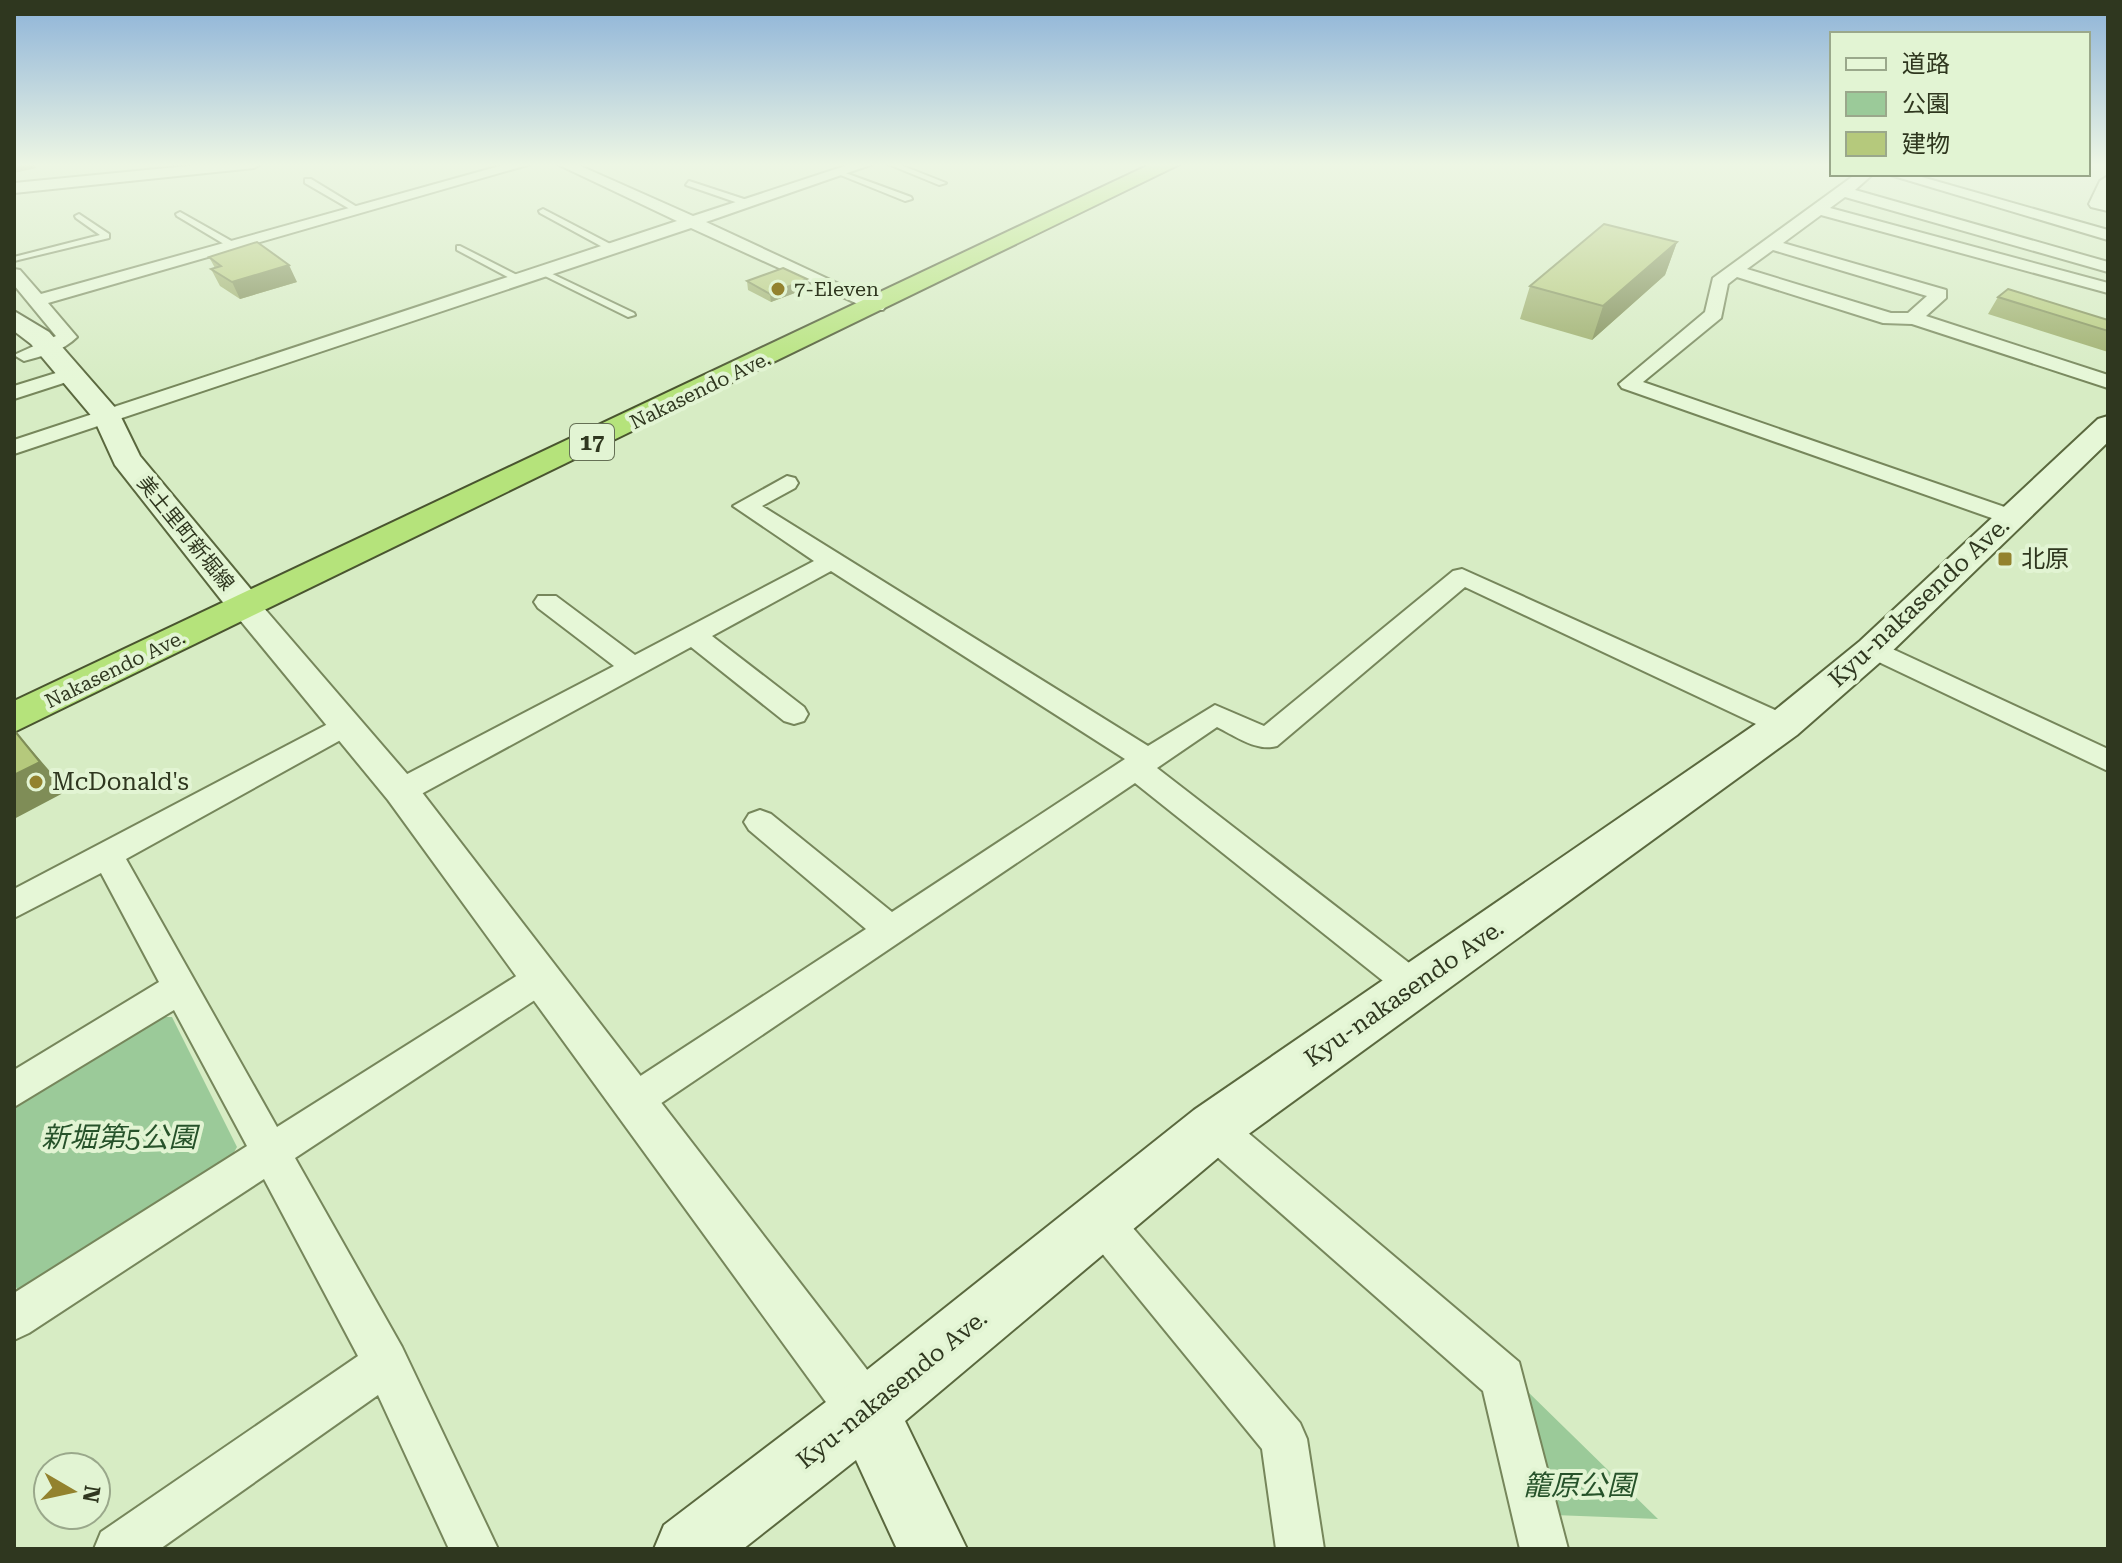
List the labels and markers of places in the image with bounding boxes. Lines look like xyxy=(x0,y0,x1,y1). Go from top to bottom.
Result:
place label: 7-Eleven xyxy=(794,277,879,301)
marker: 7-Eleven xyxy=(769,280,787,298)
place label: 北原 xyxy=(2021,545,2069,573)
marker: 北原 xyxy=(1996,550,2014,568)
place label: McDonald's xyxy=(52,768,189,796)
marker: McDonald's xyxy=(27,773,45,791)

